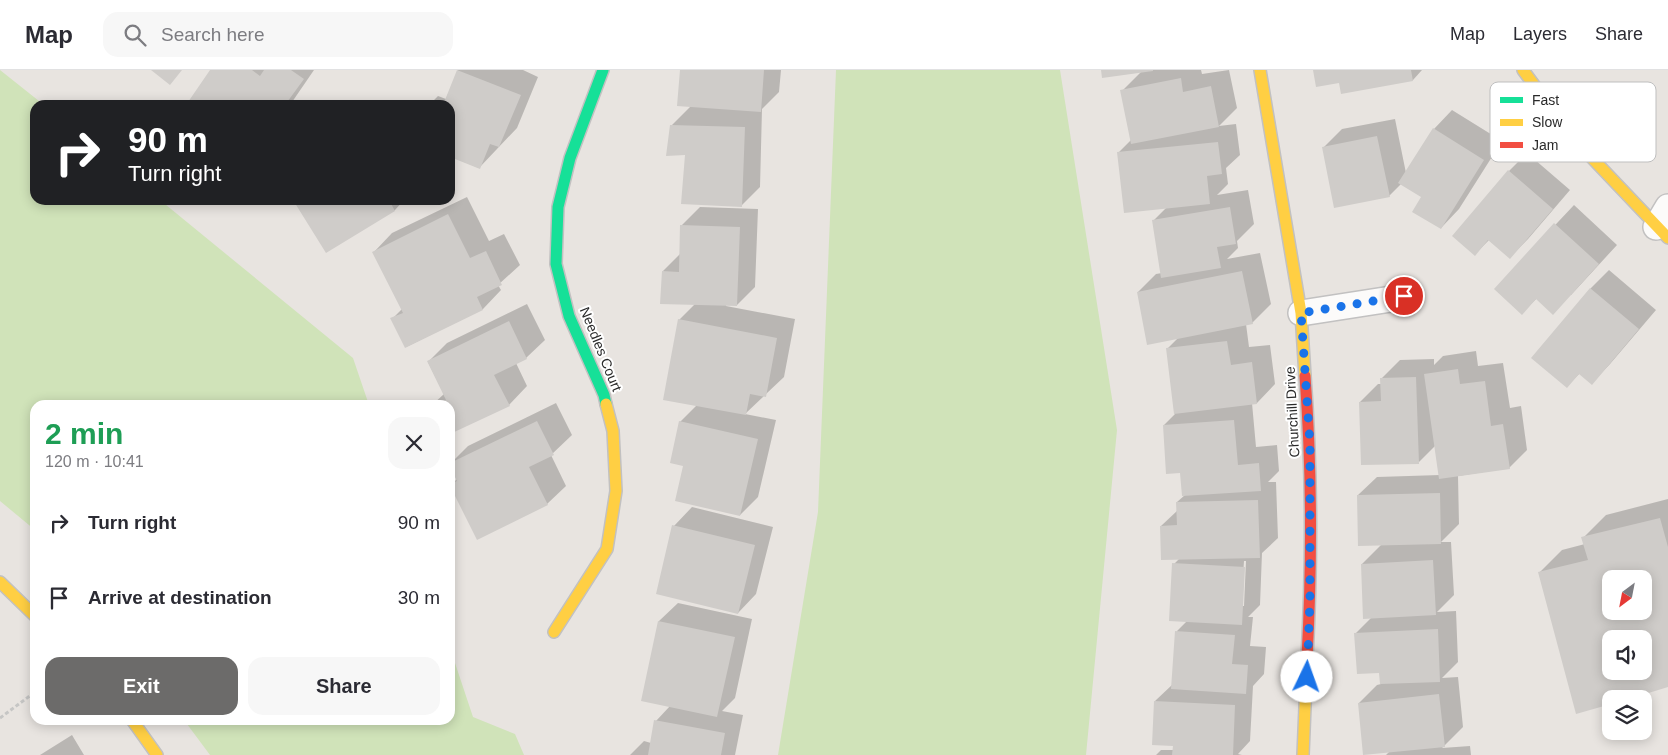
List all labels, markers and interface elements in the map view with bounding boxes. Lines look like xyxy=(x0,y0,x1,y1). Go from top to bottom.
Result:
search box xyxy=(103,12,453,57)
text: Map xyxy=(25,21,73,48)
icon: search xyxy=(121,21,149,49)
text: Search here xyxy=(161,24,265,45)
text: Map xyxy=(1450,24,1485,44)
text: Layers xyxy=(1513,24,1567,44)
text: Share xyxy=(1595,24,1643,44)
legend xyxy=(1490,82,1656,162)
text: Fast xyxy=(1532,92,1559,108)
text: Slow xyxy=(1532,114,1563,130)
icon: right xyxy=(45,120,110,185)
text: 90 m xyxy=(128,120,208,159)
text: Jam xyxy=(1532,137,1558,153)
text: Turn right xyxy=(128,161,221,186)
pin xyxy=(1383,275,1425,317)
icon: arrive xyxy=(1390,282,1418,310)
street label: Needles Court xyxy=(577,305,625,394)
street label: Churchill Drive xyxy=(1282,366,1302,458)
text: 2 min xyxy=(45,417,123,450)
button: close xyxy=(388,417,440,469)
text: 120 m · 10:41 xyxy=(45,453,144,470)
icon: right xyxy=(45,509,73,537)
text: Turn right xyxy=(88,512,176,533)
text: 90 m xyxy=(398,512,440,533)
north arrow xyxy=(1602,570,1652,620)
map controls xyxy=(1602,570,1652,740)
icon: arrive xyxy=(45,584,73,612)
text: Arrive at destination xyxy=(88,587,272,608)
text: 30 m xyxy=(398,587,440,608)
button: sound xyxy=(1602,630,1652,680)
position arrow xyxy=(1280,650,1332,702)
button: Exit xyxy=(45,657,238,715)
button: Share xyxy=(248,657,440,715)
button: layers xyxy=(1602,690,1652,740)

